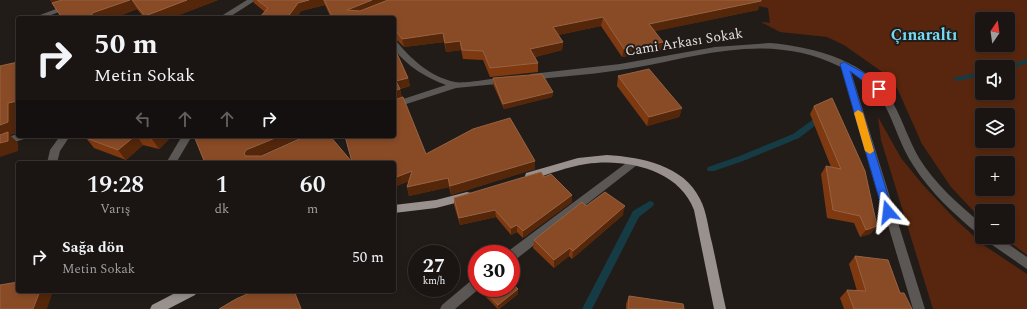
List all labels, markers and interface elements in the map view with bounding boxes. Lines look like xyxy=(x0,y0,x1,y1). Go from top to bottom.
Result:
north arrow xyxy=(975,12,1015,52)
map controls xyxy=(975,12,1015,244)
street label: Cami Arkası Sokak xyxy=(624,22,744,62)
text: 50 m xyxy=(94,23,158,66)
district label: Çınaraltı xyxy=(891,23,957,47)
icon: right xyxy=(28,32,80,84)
button: sound xyxy=(975,60,1015,100)
text: Metin Sokak xyxy=(94,62,195,89)
pin xyxy=(862,72,896,106)
icon: arrive xyxy=(868,78,890,100)
icon: left xyxy=(132,108,154,130)
icon: ahead xyxy=(174,108,196,130)
icon: ahead xyxy=(216,108,238,130)
icon: right xyxy=(258,108,280,130)
button: layers xyxy=(975,108,1015,148)
button: + xyxy=(975,156,1015,196)
text: 19:28 xyxy=(87,167,144,203)
text: 1 xyxy=(216,167,228,203)
text: 60 xyxy=(300,167,326,203)
position arrow xyxy=(867,191,909,233)
text: Varış xyxy=(100,199,130,219)
text: dk xyxy=(215,199,229,219)
text: m xyxy=(307,199,318,219)
button: − xyxy=(975,204,1015,244)
text: Sağa dön xyxy=(62,236,124,259)
speed limit sign: 30 xyxy=(468,245,520,297)
icon: right xyxy=(28,246,50,268)
text: 50 m xyxy=(352,246,384,269)
text: 27 xyxy=(423,251,445,281)
text: Metin Sokak xyxy=(62,259,135,279)
text: km/h xyxy=(423,273,445,289)

